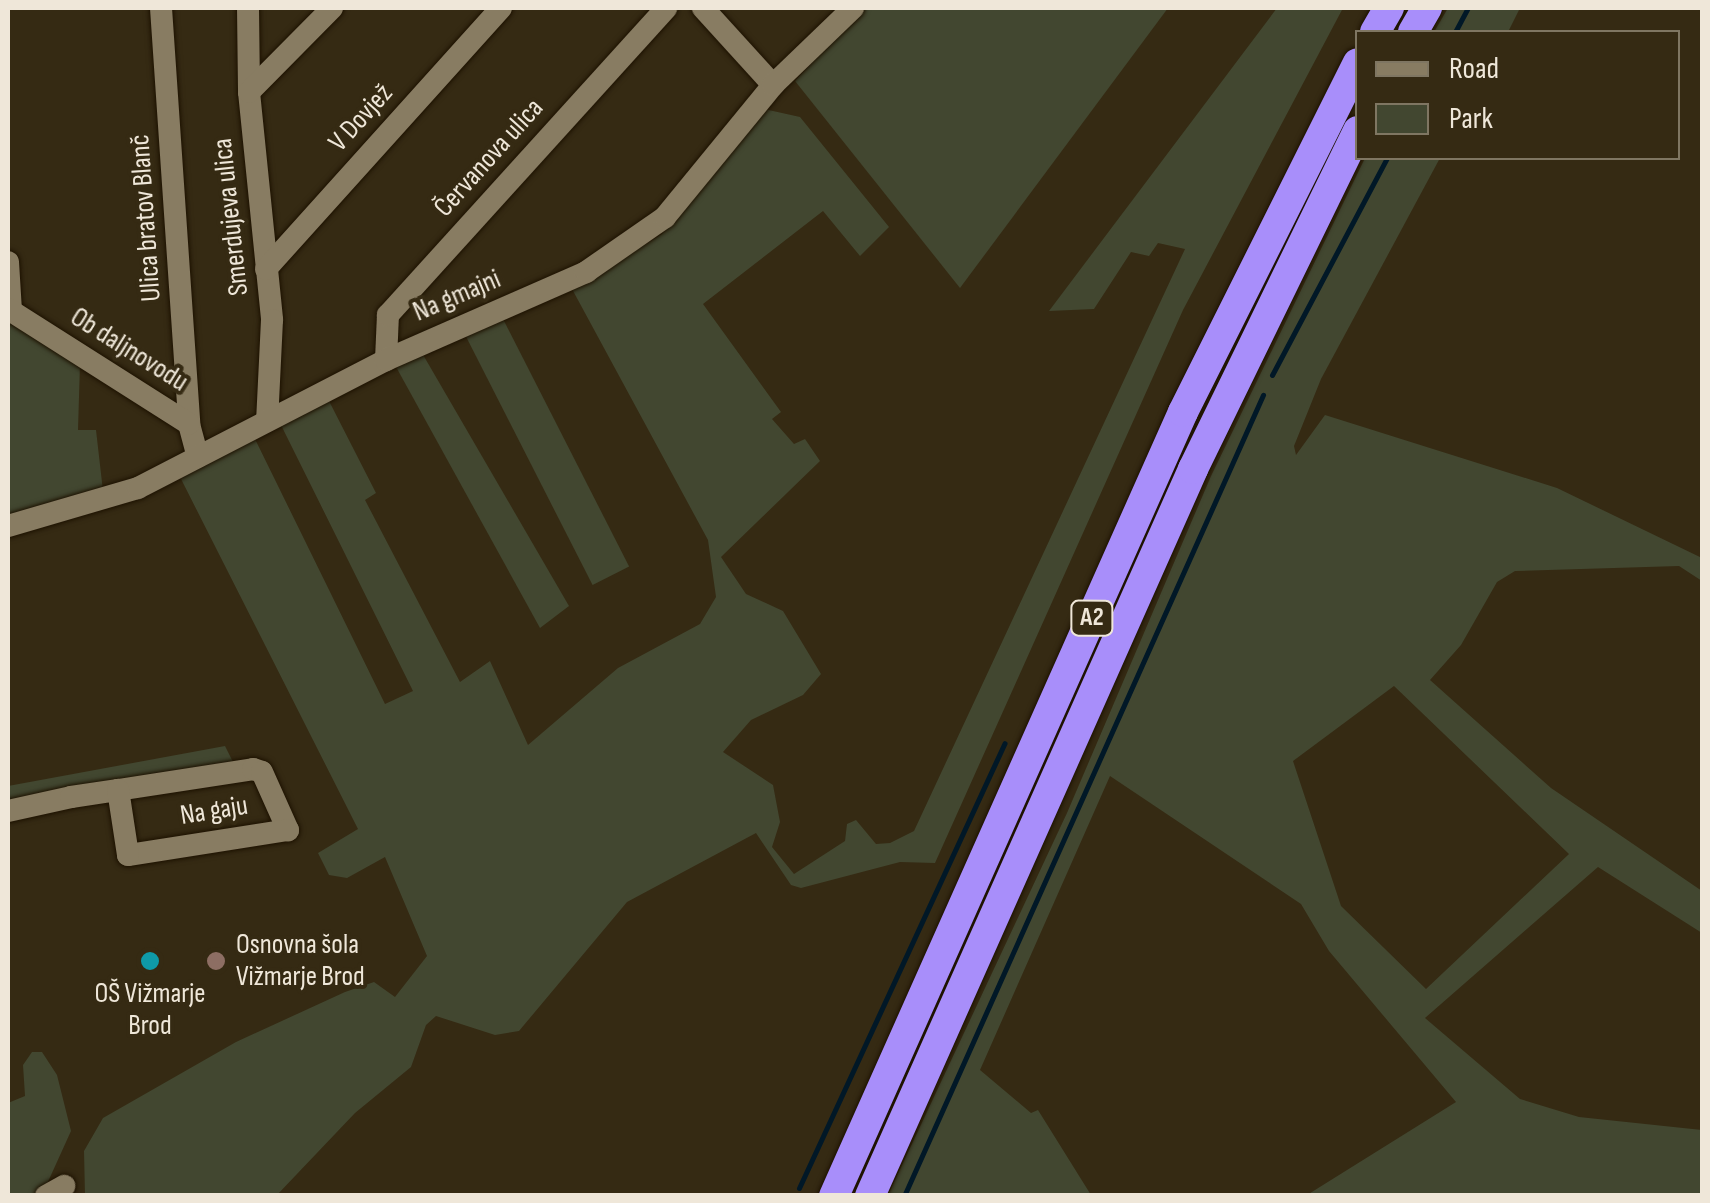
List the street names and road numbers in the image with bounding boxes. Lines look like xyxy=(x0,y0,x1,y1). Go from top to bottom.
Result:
street label: V Dovjež xyxy=(322,77,400,159)
street label: Červanova ulica xyxy=(427,92,551,224)
street label: Ulica bratov Blanč xyxy=(123,133,169,303)
street label: Smerdujeva ulica xyxy=(206,137,256,297)
street label: Na gmajni xyxy=(408,263,506,329)
street label: Ob daljnovodu xyxy=(64,301,194,399)
road number: A2 xyxy=(1070,598,1114,638)
street label: Na gaju xyxy=(178,789,250,833)

